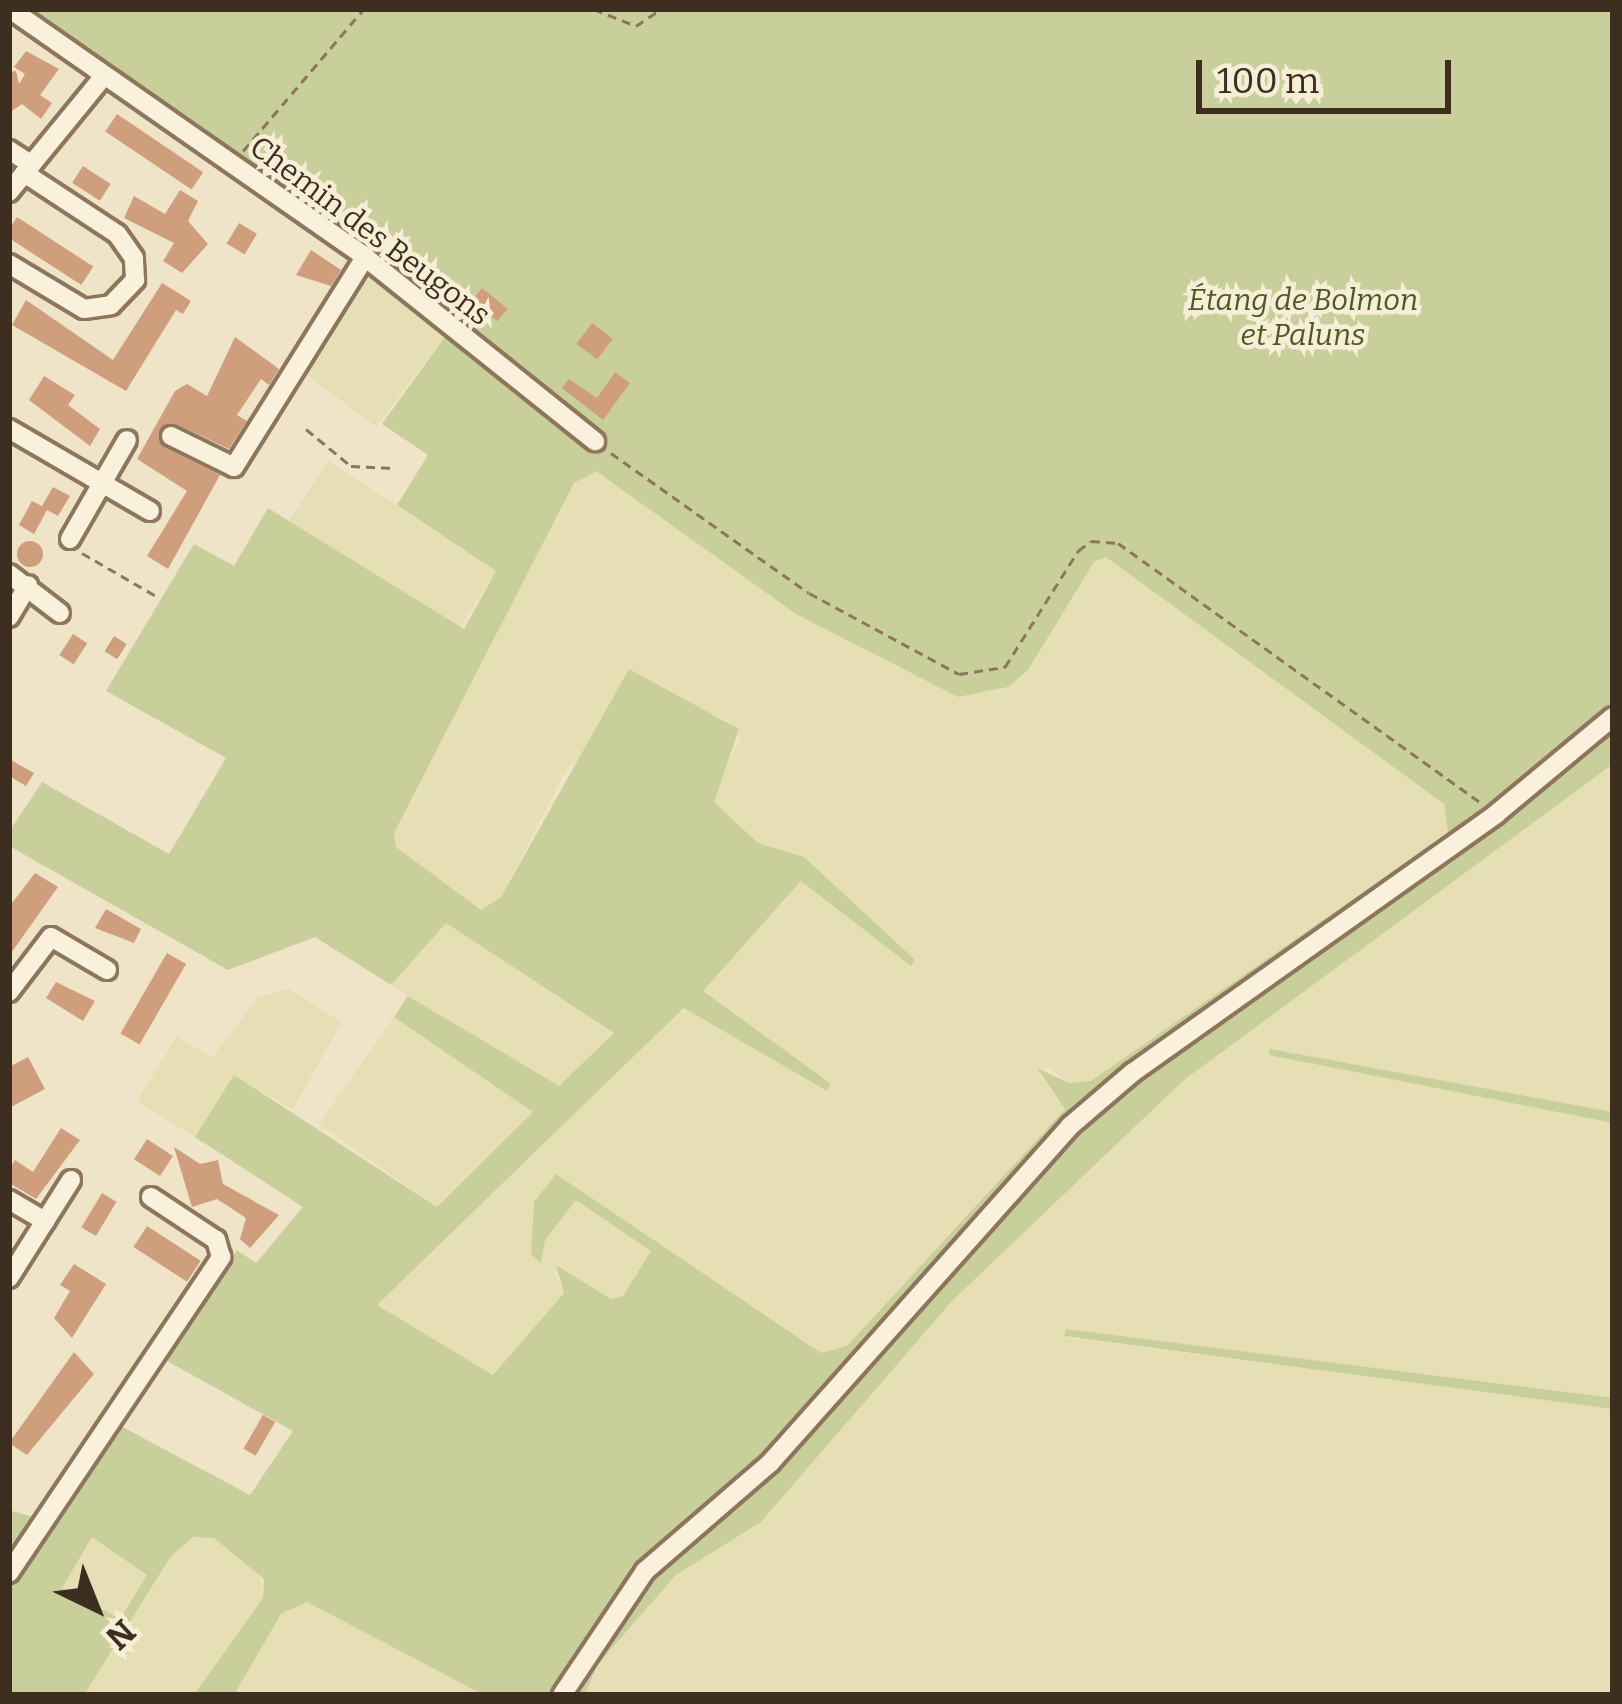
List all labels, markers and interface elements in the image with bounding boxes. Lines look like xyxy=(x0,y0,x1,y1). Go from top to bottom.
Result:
scale bar xyxy=(1202,36,1457,110)
text: 100 m xyxy=(1217,59,1319,103)
street label: Chemin des Beugons xyxy=(243,129,497,333)
park label: Étang de Bolmon et Paluns xyxy=(1188,282,1418,352)
north arrow xyxy=(36,1548,156,1668)
text: N xyxy=(98,1611,144,1658)

